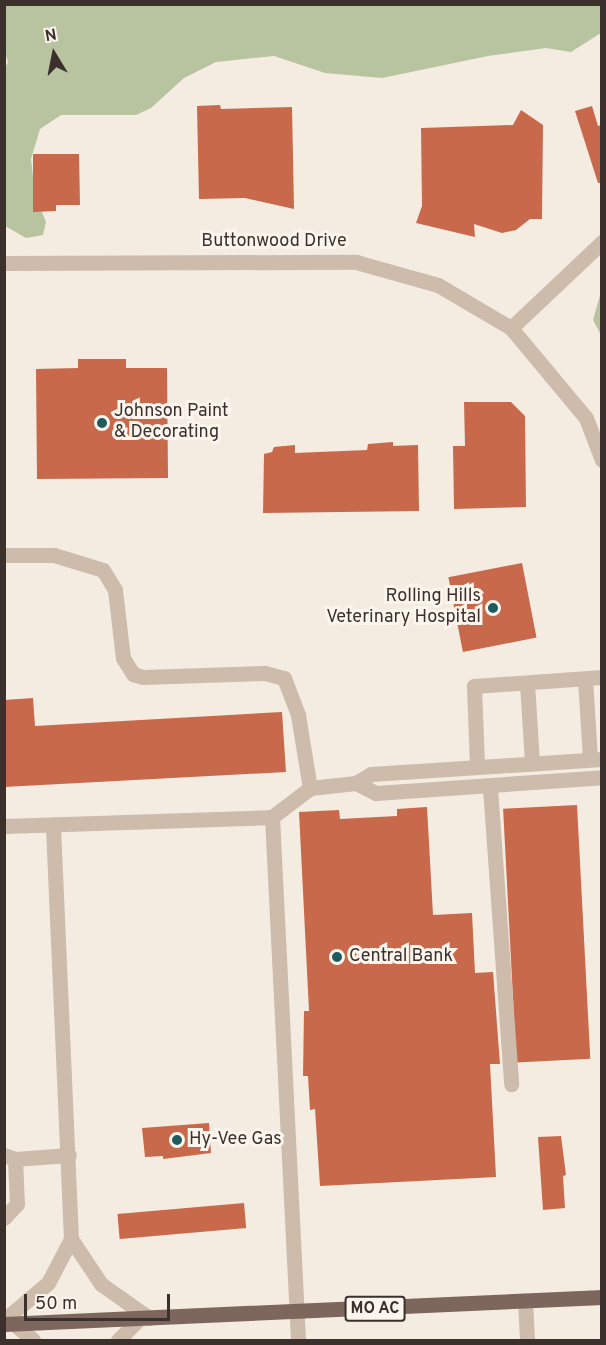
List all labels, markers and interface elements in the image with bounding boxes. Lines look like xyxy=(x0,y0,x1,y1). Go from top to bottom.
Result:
north arrow xyxy=(24,24,84,84)
text: N xyxy=(43,25,58,47)
street label: Buttonwood Drive xyxy=(201,231,347,253)
place label: Johnson Paint & Decorating xyxy=(114,402,229,444)
marker: Johnson Paint & Decorating xyxy=(95,416,109,430)
place label: Rolling Hills Veterinary Hospital xyxy=(326,587,481,630)
marker: Rolling Hills Veterinary Hospital xyxy=(486,601,500,615)
place label: Central Bank xyxy=(349,946,453,968)
marker: Central Bank xyxy=(330,950,344,964)
place label: Hy-Vee Gas xyxy=(189,1129,282,1151)
marker: Hy-Vee Gas xyxy=(170,1133,184,1147)
scale bar xyxy=(27,1282,172,1320)
text: 50 m xyxy=(35,1293,77,1316)
road number: MO AC xyxy=(344,1296,406,1322)

